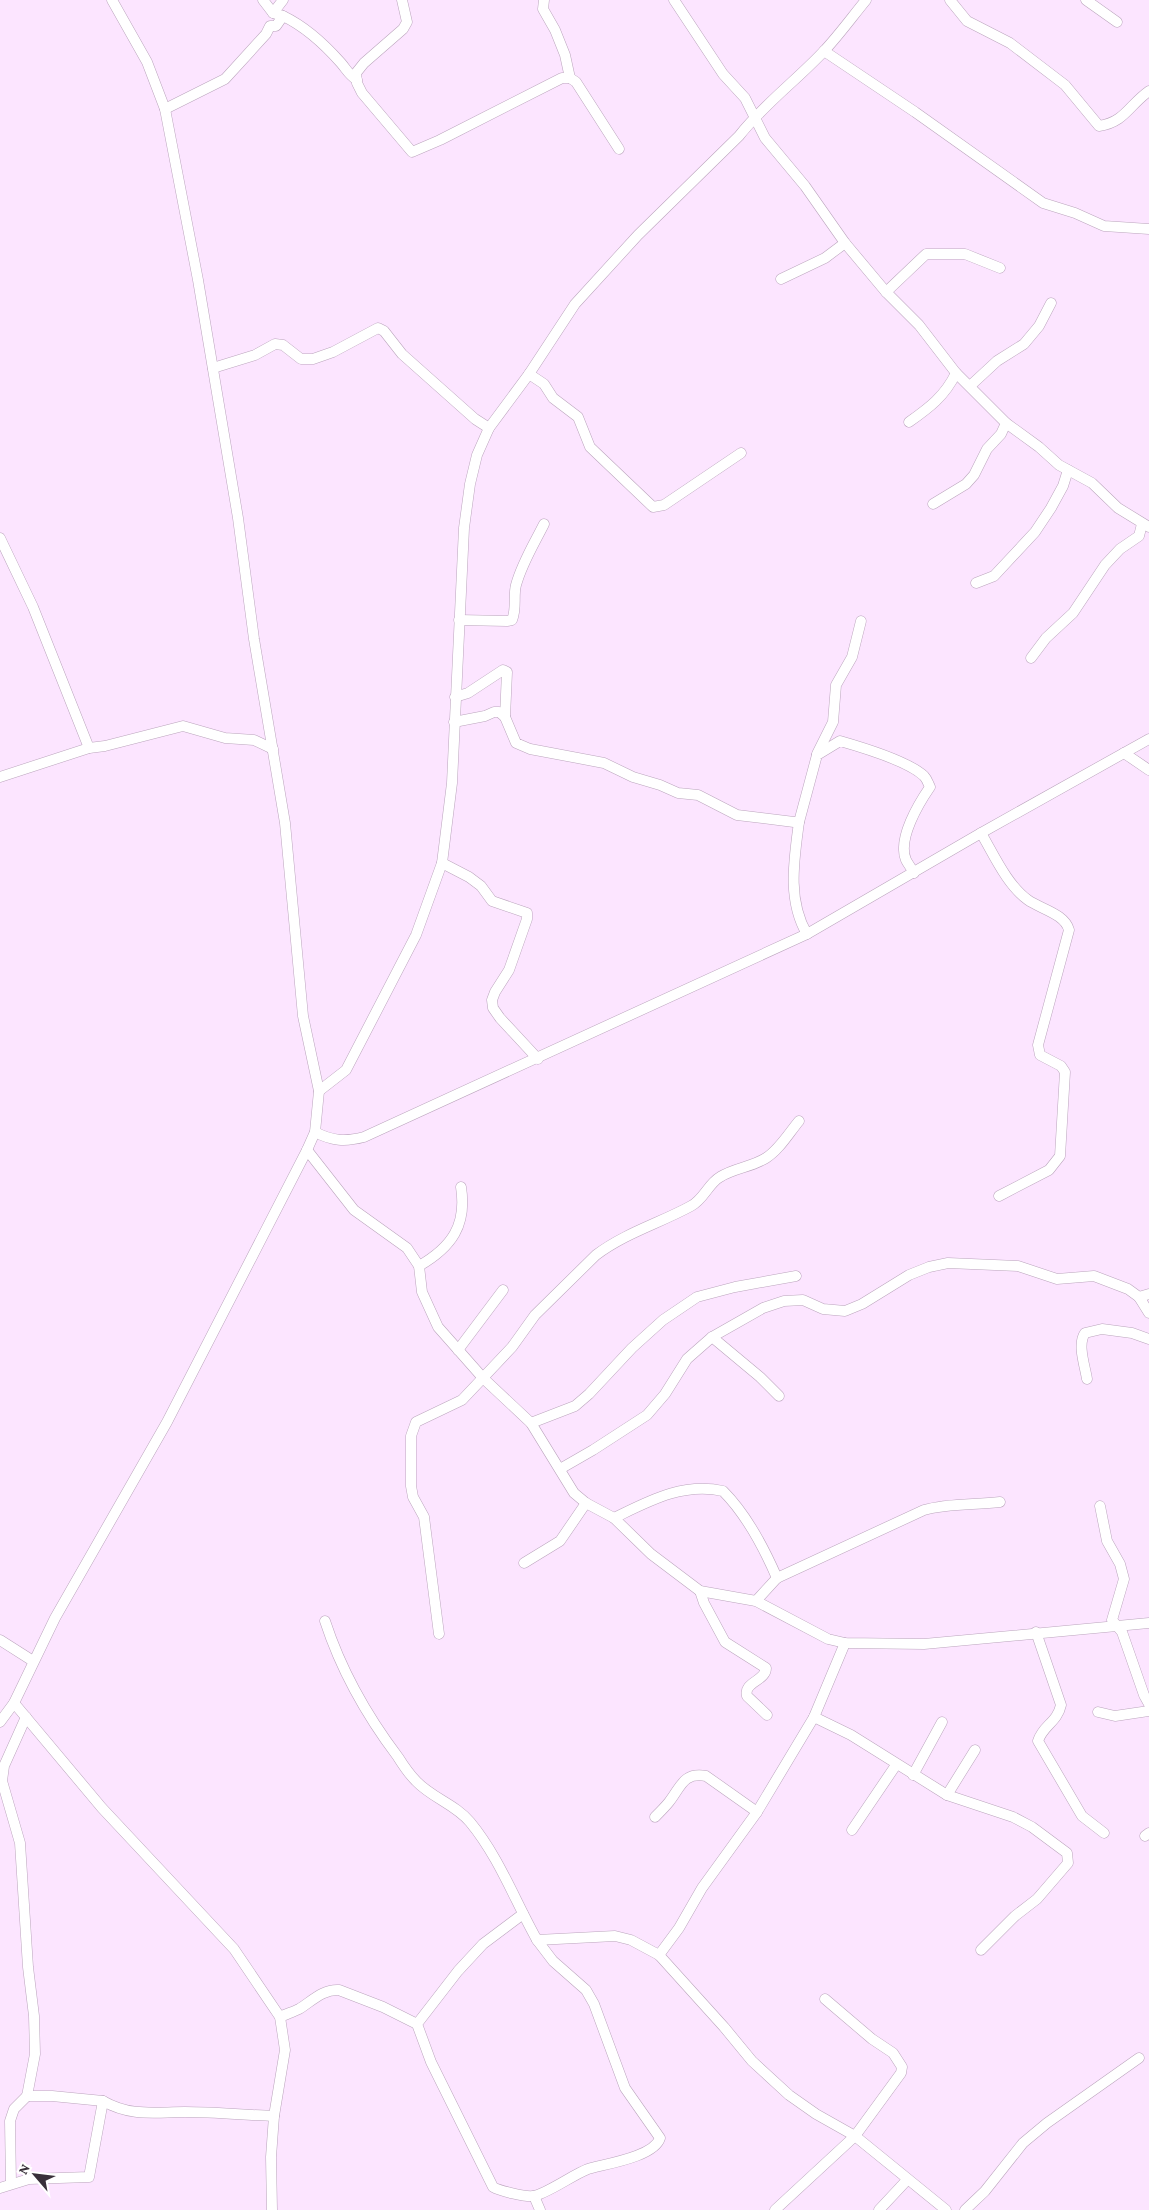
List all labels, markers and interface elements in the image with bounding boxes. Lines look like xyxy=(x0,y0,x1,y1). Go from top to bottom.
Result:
north arrow xyxy=(10,2150,60,2200)
text: N xyxy=(14,2161,33,2177)

